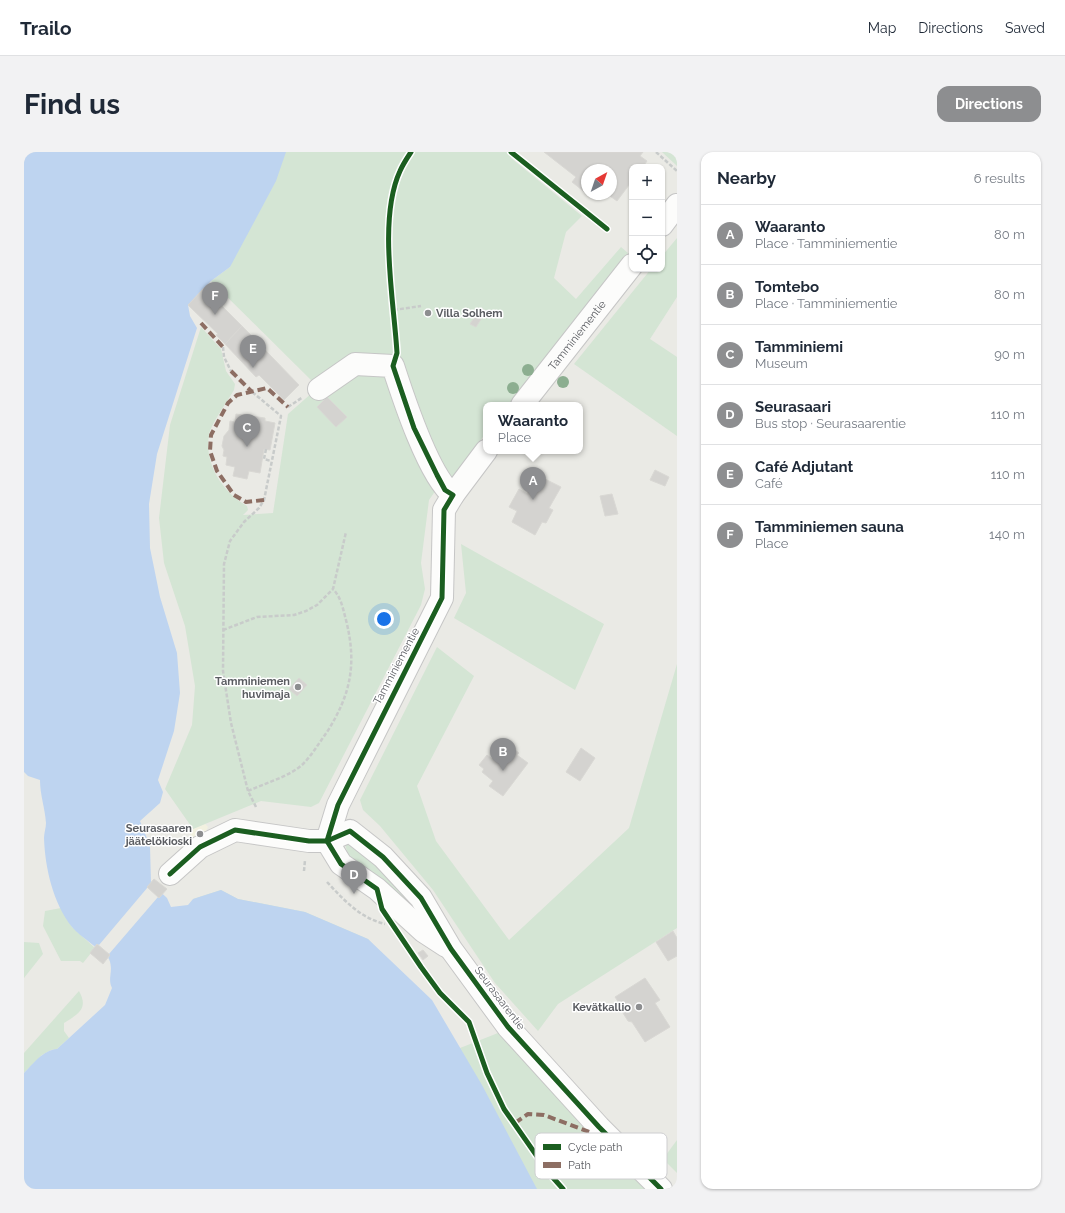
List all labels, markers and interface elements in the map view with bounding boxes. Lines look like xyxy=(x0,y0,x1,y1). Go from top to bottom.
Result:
text: Trailo xyxy=(20,17,71,39)
text: Map xyxy=(868,20,896,36)
text: Directions xyxy=(918,20,983,36)
text: Saved xyxy=(1005,20,1045,36)
button: Directions xyxy=(937,86,1041,122)
text: Find us xyxy=(24,88,120,121)
north arrow xyxy=(581,164,617,200)
map controls xyxy=(629,164,665,272)
button: + xyxy=(629,164,665,200)
text: Nearby xyxy=(717,168,776,188)
text: 6 results xyxy=(974,171,1025,186)
button: − xyxy=(629,200,665,236)
text: Waaranto xyxy=(755,218,825,236)
text: A xyxy=(726,227,734,242)
text: 80 m xyxy=(994,227,1025,242)
button: locate xyxy=(629,236,665,272)
text: Place · Tamminiementie xyxy=(755,236,897,251)
text: Tomtebo xyxy=(755,278,819,296)
pin: F xyxy=(202,282,228,315)
text: B xyxy=(726,287,734,302)
text: 80 m xyxy=(994,287,1025,302)
text: Place · Tamminiementie xyxy=(755,296,897,311)
street label: Tamminiementie xyxy=(546,297,609,373)
place label: Villa Solhem xyxy=(436,307,503,320)
marker: Villa Solhem xyxy=(423,308,433,318)
pin: E xyxy=(240,335,266,368)
text: Tamminiemi xyxy=(755,338,843,356)
text: C xyxy=(726,347,734,362)
text: 90 m xyxy=(994,347,1025,362)
text: Museum xyxy=(755,356,808,371)
text: Seurasaari xyxy=(755,398,831,416)
popup xyxy=(483,402,583,454)
text: D xyxy=(725,407,735,422)
text: 110 m xyxy=(991,407,1025,422)
text: Waaranto xyxy=(498,412,568,430)
pin: C xyxy=(234,414,260,447)
text: Bus stop · Seurasaarentie xyxy=(755,416,906,431)
text: Place xyxy=(498,430,531,445)
text: Café Adjutant xyxy=(755,458,853,476)
pin: A xyxy=(520,467,546,500)
text: E xyxy=(726,467,734,482)
text: 110 m xyxy=(991,467,1025,482)
text: Café xyxy=(755,476,783,491)
text: Tamminiemen sauna xyxy=(755,518,904,536)
text: F xyxy=(726,527,734,542)
text: 140 m xyxy=(989,527,1025,542)
text: Place xyxy=(755,536,788,551)
your location xyxy=(374,609,394,629)
street label: Tamminiementie xyxy=(371,625,422,707)
place label: Tamminiemen huvimaja xyxy=(215,675,290,701)
marker: Tamminiemen huvimaja xyxy=(293,682,303,692)
pin: B xyxy=(490,738,516,771)
place label: Seurasaaren jäätelökioski xyxy=(124,822,192,848)
marker: Seurasaaren jäätelökioski xyxy=(195,829,205,839)
pin: D xyxy=(341,861,367,894)
street label: Seurasaarentie xyxy=(472,964,528,1033)
place label: Kevätkallio xyxy=(572,1001,631,1014)
marker: Kevätkallio xyxy=(634,1002,644,1012)
legend xyxy=(535,1133,667,1179)
text: Cycle path xyxy=(568,1141,622,1154)
text: Path xyxy=(568,1159,591,1172)

